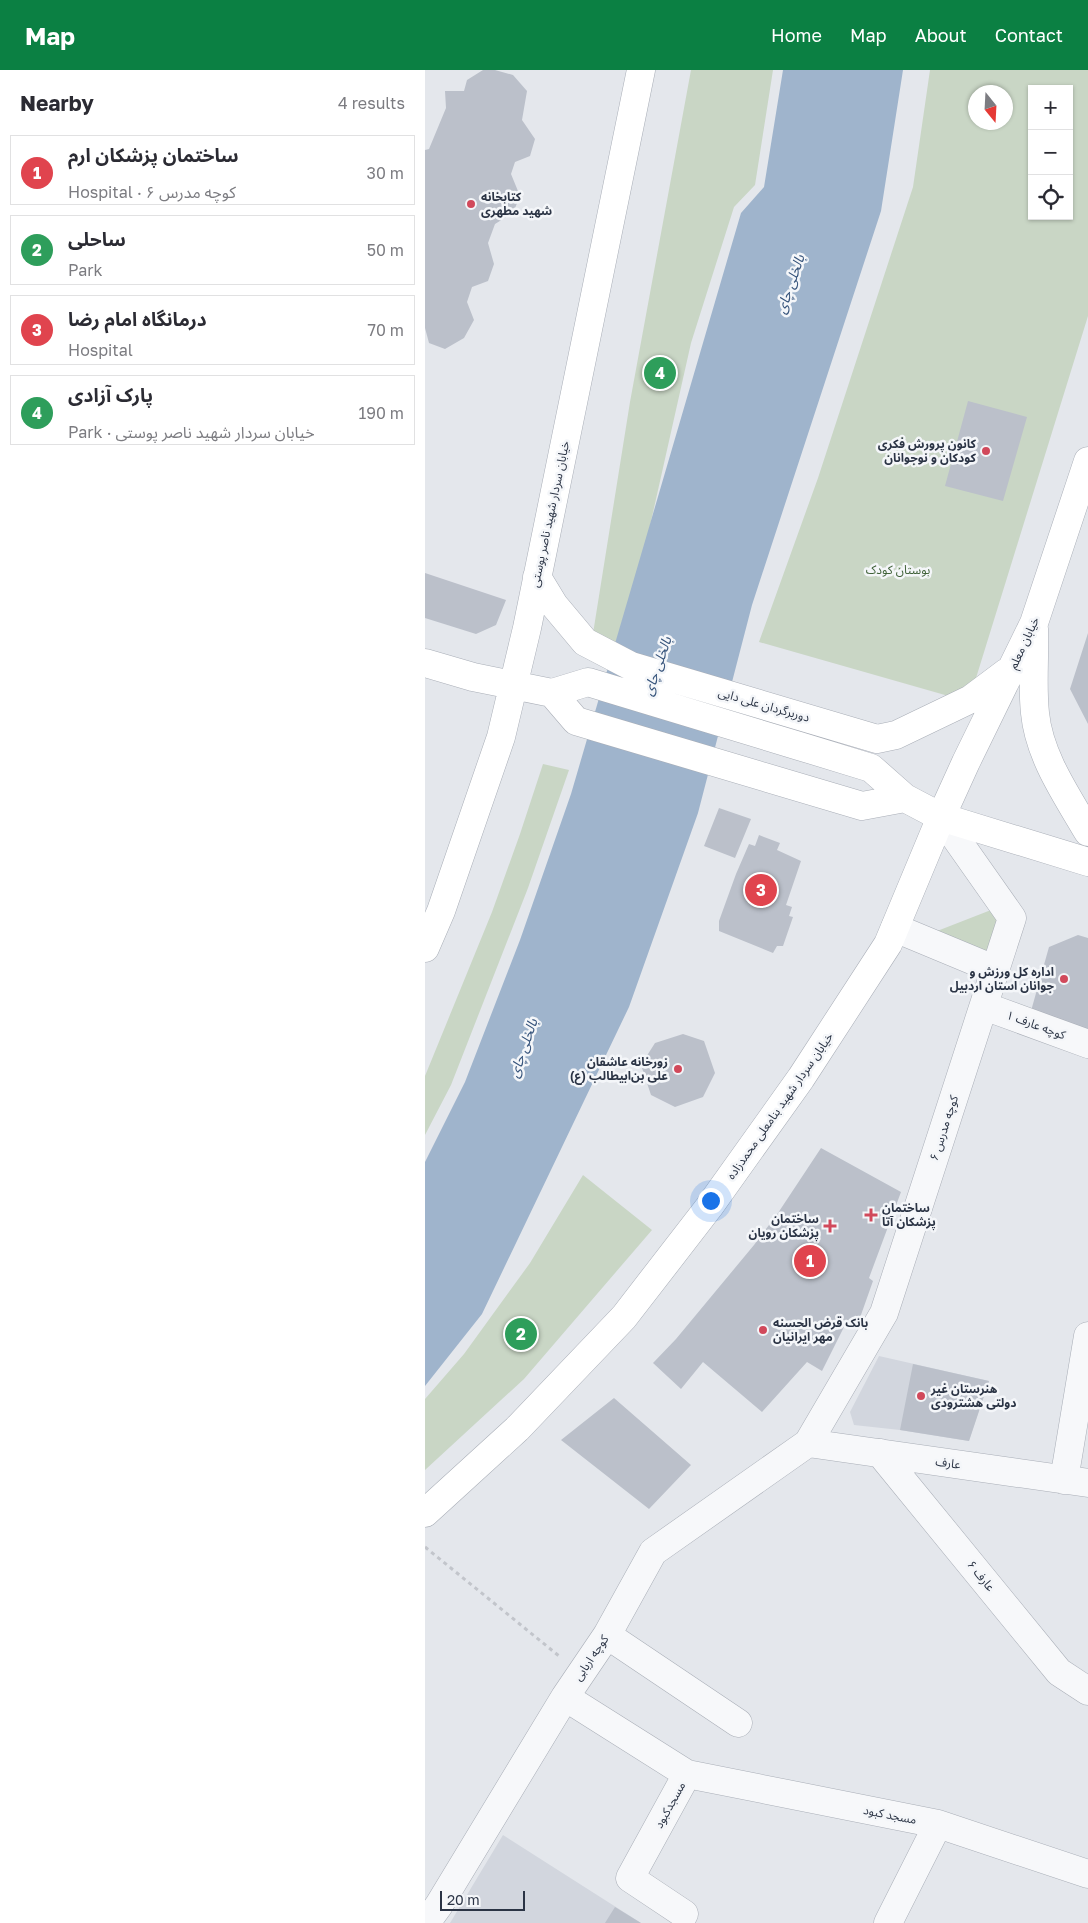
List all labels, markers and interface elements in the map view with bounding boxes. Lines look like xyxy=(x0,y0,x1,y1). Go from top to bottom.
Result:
text: Map xyxy=(25,21,75,50)
text: Home xyxy=(771,24,822,46)
text: Map xyxy=(850,24,887,46)
text: About xyxy=(915,24,967,46)
text: Contact xyxy=(995,24,1063,46)
north arrow xyxy=(968,85,1013,130)
map controls xyxy=(1028,85,1073,220)
button: + xyxy=(1028,85,1073,130)
text: Nearby xyxy=(20,90,94,116)
text: 4 results xyxy=(338,93,405,113)
button: − xyxy=(1028,130,1073,175)
text: ساختمان پزشکان ارم xyxy=(68,143,239,166)
text: 1 xyxy=(33,163,41,183)
text: 30 m xyxy=(367,163,404,183)
button: locate xyxy=(1028,175,1073,220)
text: Hospital · کوچه مدرس ۶ xyxy=(68,182,236,202)
place label: کتابخانه شهید مطهری xyxy=(481,189,552,218)
marker: کتابخانه شهید مطهری xyxy=(465,198,477,210)
text: ساحلی xyxy=(68,227,126,250)
text: 2 xyxy=(32,240,42,260)
text: 50 m xyxy=(367,240,404,260)
water label: بالخلی چای xyxy=(771,252,810,316)
text: Park xyxy=(68,260,103,280)
text: درمانگاه امام رضا xyxy=(68,307,207,330)
text: 3 xyxy=(32,320,42,340)
text: 70 m xyxy=(367,320,404,340)
text: Hospital xyxy=(68,340,133,360)
pin: 4 xyxy=(644,354,676,392)
text: پارک آزادی xyxy=(68,383,153,406)
text: 4 xyxy=(32,403,42,423)
text: 190 m xyxy=(358,403,404,423)
text: Park · خیابان سردار شهید ناصر پوستی xyxy=(68,422,315,442)
place label: کانون پرورش فکری کودکان و نوجوانان xyxy=(878,436,977,465)
street label: خیابان سردار شهید ناصر پوستی xyxy=(527,439,573,589)
marker: کانون پرورش فکری کودکان و نوجوانان xyxy=(980,445,992,457)
park label: بوستان کودک xyxy=(866,562,930,577)
street label: خیابان معلم xyxy=(1005,614,1044,672)
water label: بالخلی چای xyxy=(638,634,677,698)
street label: دوربرگردان علی دایی xyxy=(717,684,812,725)
pin: 3 xyxy=(745,871,777,909)
place label: اداره کل ورزش و جوانان استان اردبیل xyxy=(950,964,1054,993)
marker: اداره کل ورزش و جوانان استان اردبیل xyxy=(1058,973,1070,985)
street label: کوچه عارف ۱ xyxy=(1004,1007,1069,1043)
water label: بالخلی چای xyxy=(504,1016,543,1080)
street label: خیابان سردار شهید بنامعلی محمدزاده xyxy=(723,1029,836,1182)
place label: زورخانه عاشقان علی بن‌ابیطالب (ع) xyxy=(570,1054,668,1085)
marker: زورخانه عاشقان علی بن‌ابیطالب (ع) xyxy=(672,1063,684,1075)
street label: کوچه مدرس ۶ xyxy=(926,1092,962,1163)
your location xyxy=(698,1188,724,1214)
place label: ساختمان پزشکان آتا xyxy=(882,1200,936,1231)
marker: ساختمان پزشکان آتا xyxy=(864,1208,878,1222)
place label: ساختمان پزشکان رویان xyxy=(749,1211,819,1242)
marker: ساختمان پزشکان رویان xyxy=(823,1219,837,1233)
pin: 1 xyxy=(794,1242,826,1280)
pin: 2 xyxy=(505,1315,537,1353)
place label: بانک قرض الحسنه مهر ایرانیان xyxy=(773,1315,868,1344)
marker: بانک قرض الحسنه مهر ایرانیان xyxy=(757,1324,769,1336)
place label: هنرستان غیر دولتی هشترودی xyxy=(930,1381,1017,1410)
marker: هنرستان غیر دولتی هشترودی xyxy=(915,1390,927,1402)
street label: عارف xyxy=(934,1453,962,1472)
street label: عارف ۶ xyxy=(964,1557,998,1594)
street label: کوچه اربابی xyxy=(570,1631,613,1684)
street label: مسجدکبود xyxy=(651,1779,689,1831)
street label: مسجد کبود xyxy=(862,1802,918,1827)
scale bar xyxy=(440,1888,525,1911)
text: 20 m xyxy=(447,1891,480,1908)

